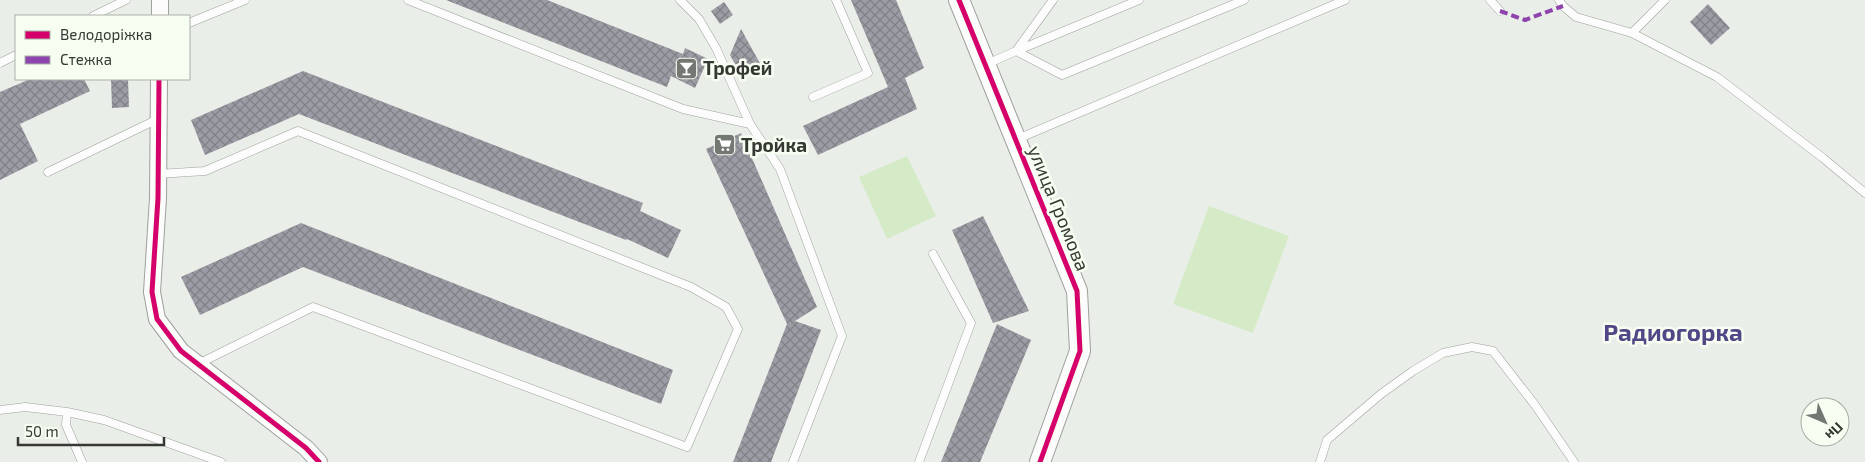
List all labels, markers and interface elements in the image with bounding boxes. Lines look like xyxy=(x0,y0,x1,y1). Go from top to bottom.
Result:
legend xyxy=(15,15,190,80)
text: Велодоріжка xyxy=(60,25,152,43)
text: Стежка xyxy=(60,50,112,68)
bar icon: Трофей xyxy=(675,56,699,80)
place label: Трофей xyxy=(703,56,772,79)
supermarket icon: Тройка xyxy=(713,133,737,157)
place label: Тройка xyxy=(741,133,807,156)
street label: улица Громова xyxy=(1023,142,1095,274)
district label: Радиогорка xyxy=(1603,317,1743,346)
north arrow xyxy=(1800,397,1850,447)
scale bar xyxy=(18,414,164,446)
text: Пн xyxy=(1822,419,1847,444)
text: 50 m xyxy=(25,422,59,440)

